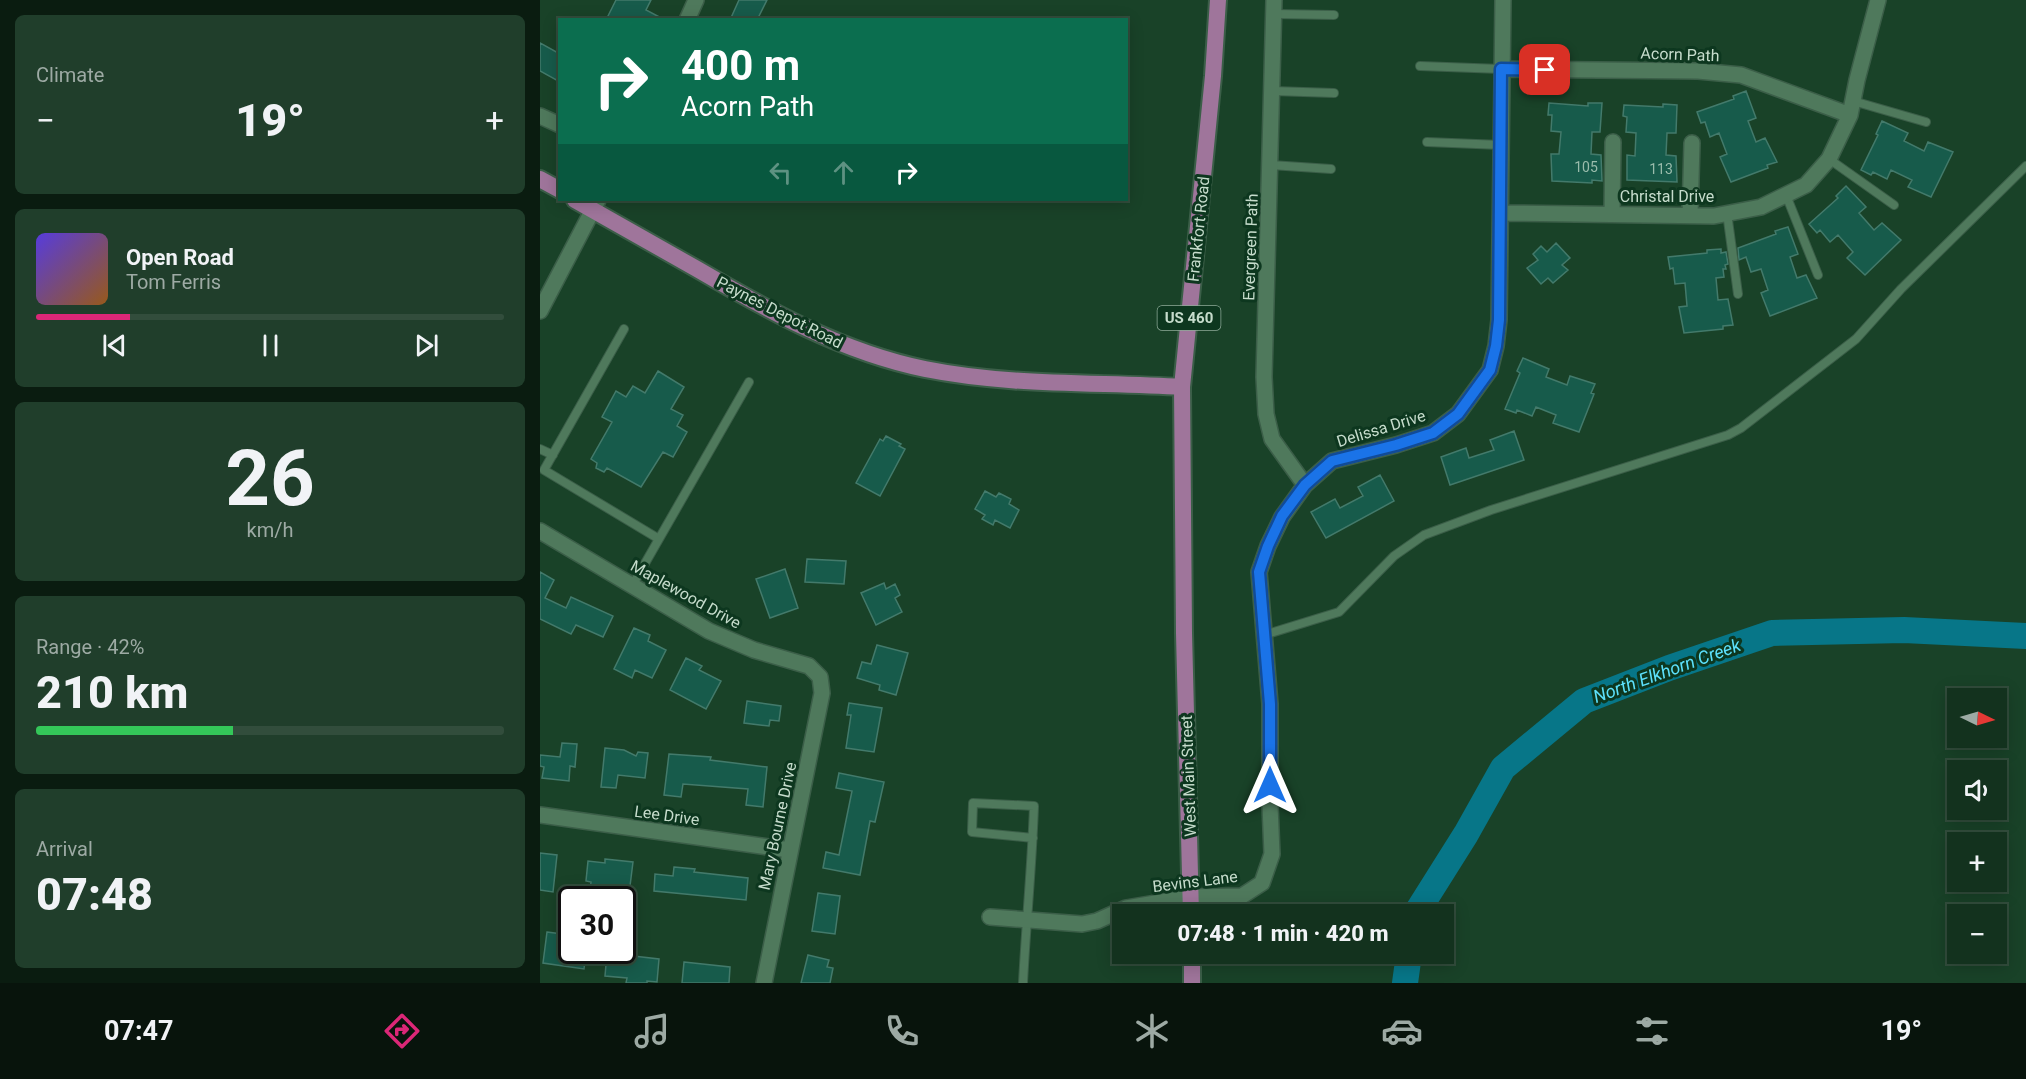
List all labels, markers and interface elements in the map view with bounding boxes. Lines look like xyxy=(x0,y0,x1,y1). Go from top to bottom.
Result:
text: 400 m xyxy=(681,41,800,90)
icon: right xyxy=(582,42,660,120)
pin xyxy=(1519,44,1570,95)
street label: Acorn Path xyxy=(1640,44,1720,65)
icon: arrive xyxy=(1528,53,1561,86)
text: Climate xyxy=(36,63,104,87)
text: Acorn Path xyxy=(681,91,814,123)
text: 19° xyxy=(235,94,305,147)
text: − xyxy=(36,101,55,140)
text: + xyxy=(485,101,504,140)
icon: left xyxy=(764,156,797,189)
icon: ahead xyxy=(827,156,860,189)
icon: right xyxy=(890,156,923,189)
house number: 105 xyxy=(1574,159,1598,175)
house number: 113 xyxy=(1649,161,1673,177)
street label: Frankfort Road xyxy=(1184,175,1213,283)
street label: Christal Drive xyxy=(1620,187,1714,206)
street label: Evergreen Path xyxy=(1239,193,1262,301)
text: Open Road xyxy=(126,245,234,270)
text: Tom Ferris xyxy=(126,270,221,294)
street label: Paynes Depot Road xyxy=(714,272,846,352)
road number: US 460 xyxy=(1158,306,1220,330)
icon: previous xyxy=(98,329,131,362)
icon: pause xyxy=(254,329,287,362)
icon: next xyxy=(410,329,443,362)
street label: Delissa Drive xyxy=(1334,406,1428,451)
text: 26 xyxy=(225,433,315,524)
text: km/h xyxy=(247,518,293,542)
street label: Maplewood Drive xyxy=(627,556,744,633)
water label: North Elkhorn Creek xyxy=(1590,634,1745,707)
text: Range · 42% xyxy=(36,635,144,659)
text: 210 km xyxy=(36,666,188,719)
north arrow xyxy=(1947,688,2007,748)
map controls xyxy=(1947,688,2007,964)
street label: West Main Street xyxy=(1177,715,1200,837)
position arrow xyxy=(1238,753,1302,817)
street label: Mary Bourne Drive xyxy=(755,760,800,892)
button: sound xyxy=(1947,760,2007,820)
street label: Lee Drive xyxy=(633,802,701,829)
button: + xyxy=(1947,832,2007,892)
text: Arrival xyxy=(36,837,93,861)
street label: Bevins Lane xyxy=(1151,867,1239,896)
text: 07:48 xyxy=(36,868,153,921)
speed limit sign: 30 xyxy=(558,886,636,964)
button: − xyxy=(1947,904,2007,964)
text: 07:48 · 1 min · 420 m xyxy=(1178,921,1388,946)
icon: directions xyxy=(381,1010,423,1052)
icon: music xyxy=(631,1010,673,1052)
icon: phone xyxy=(881,1010,923,1052)
icon: climate xyxy=(1131,1010,1173,1052)
icon: car xyxy=(1381,1010,1423,1052)
icon: filters xyxy=(1631,1010,1673,1052)
text: 07:47 xyxy=(104,1015,174,1047)
text: 19° xyxy=(1881,1015,1922,1047)

